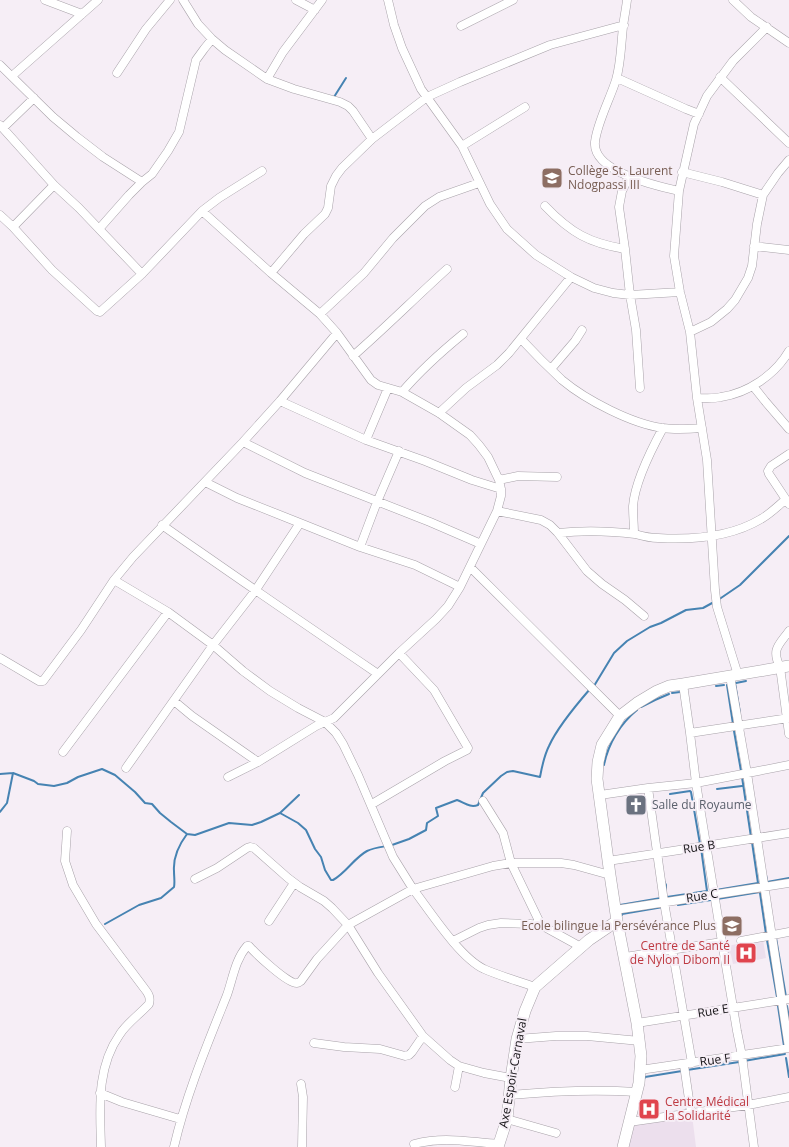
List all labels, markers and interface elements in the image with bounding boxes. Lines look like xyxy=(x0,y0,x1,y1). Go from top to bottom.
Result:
place label: Collège St. Laurent Ndogpassi III xyxy=(568,162,673,193)
school or university icon: Collège St. Laurent Ndogpassi III xyxy=(540,166,564,190)
church icon: Salle du Royaume xyxy=(624,793,648,817)
place label: Salle du Royaume xyxy=(652,796,752,813)
street label: Rue B xyxy=(682,836,716,857)
street label: Rue C xyxy=(685,885,720,906)
school or university icon: Ecole bilingue la Persévérance Plus xyxy=(720,914,744,938)
place label: Ecole bilingue la Persévérance Plus xyxy=(521,917,716,934)
place label: Centre de Santé de Nylon Dibom II xyxy=(630,937,730,968)
hospital icon: Centre de Santé de Nylon Dibom II xyxy=(734,941,758,965)
street label: Rue E xyxy=(696,1000,730,1021)
street label: Axe Espoir-Carnaval xyxy=(494,1017,531,1129)
street label: Rue F xyxy=(698,1049,731,1070)
place label: Centre Médical la Solidarité xyxy=(665,1093,749,1124)
hospital icon: Centre Médical la Solidarité xyxy=(637,1097,661,1121)

